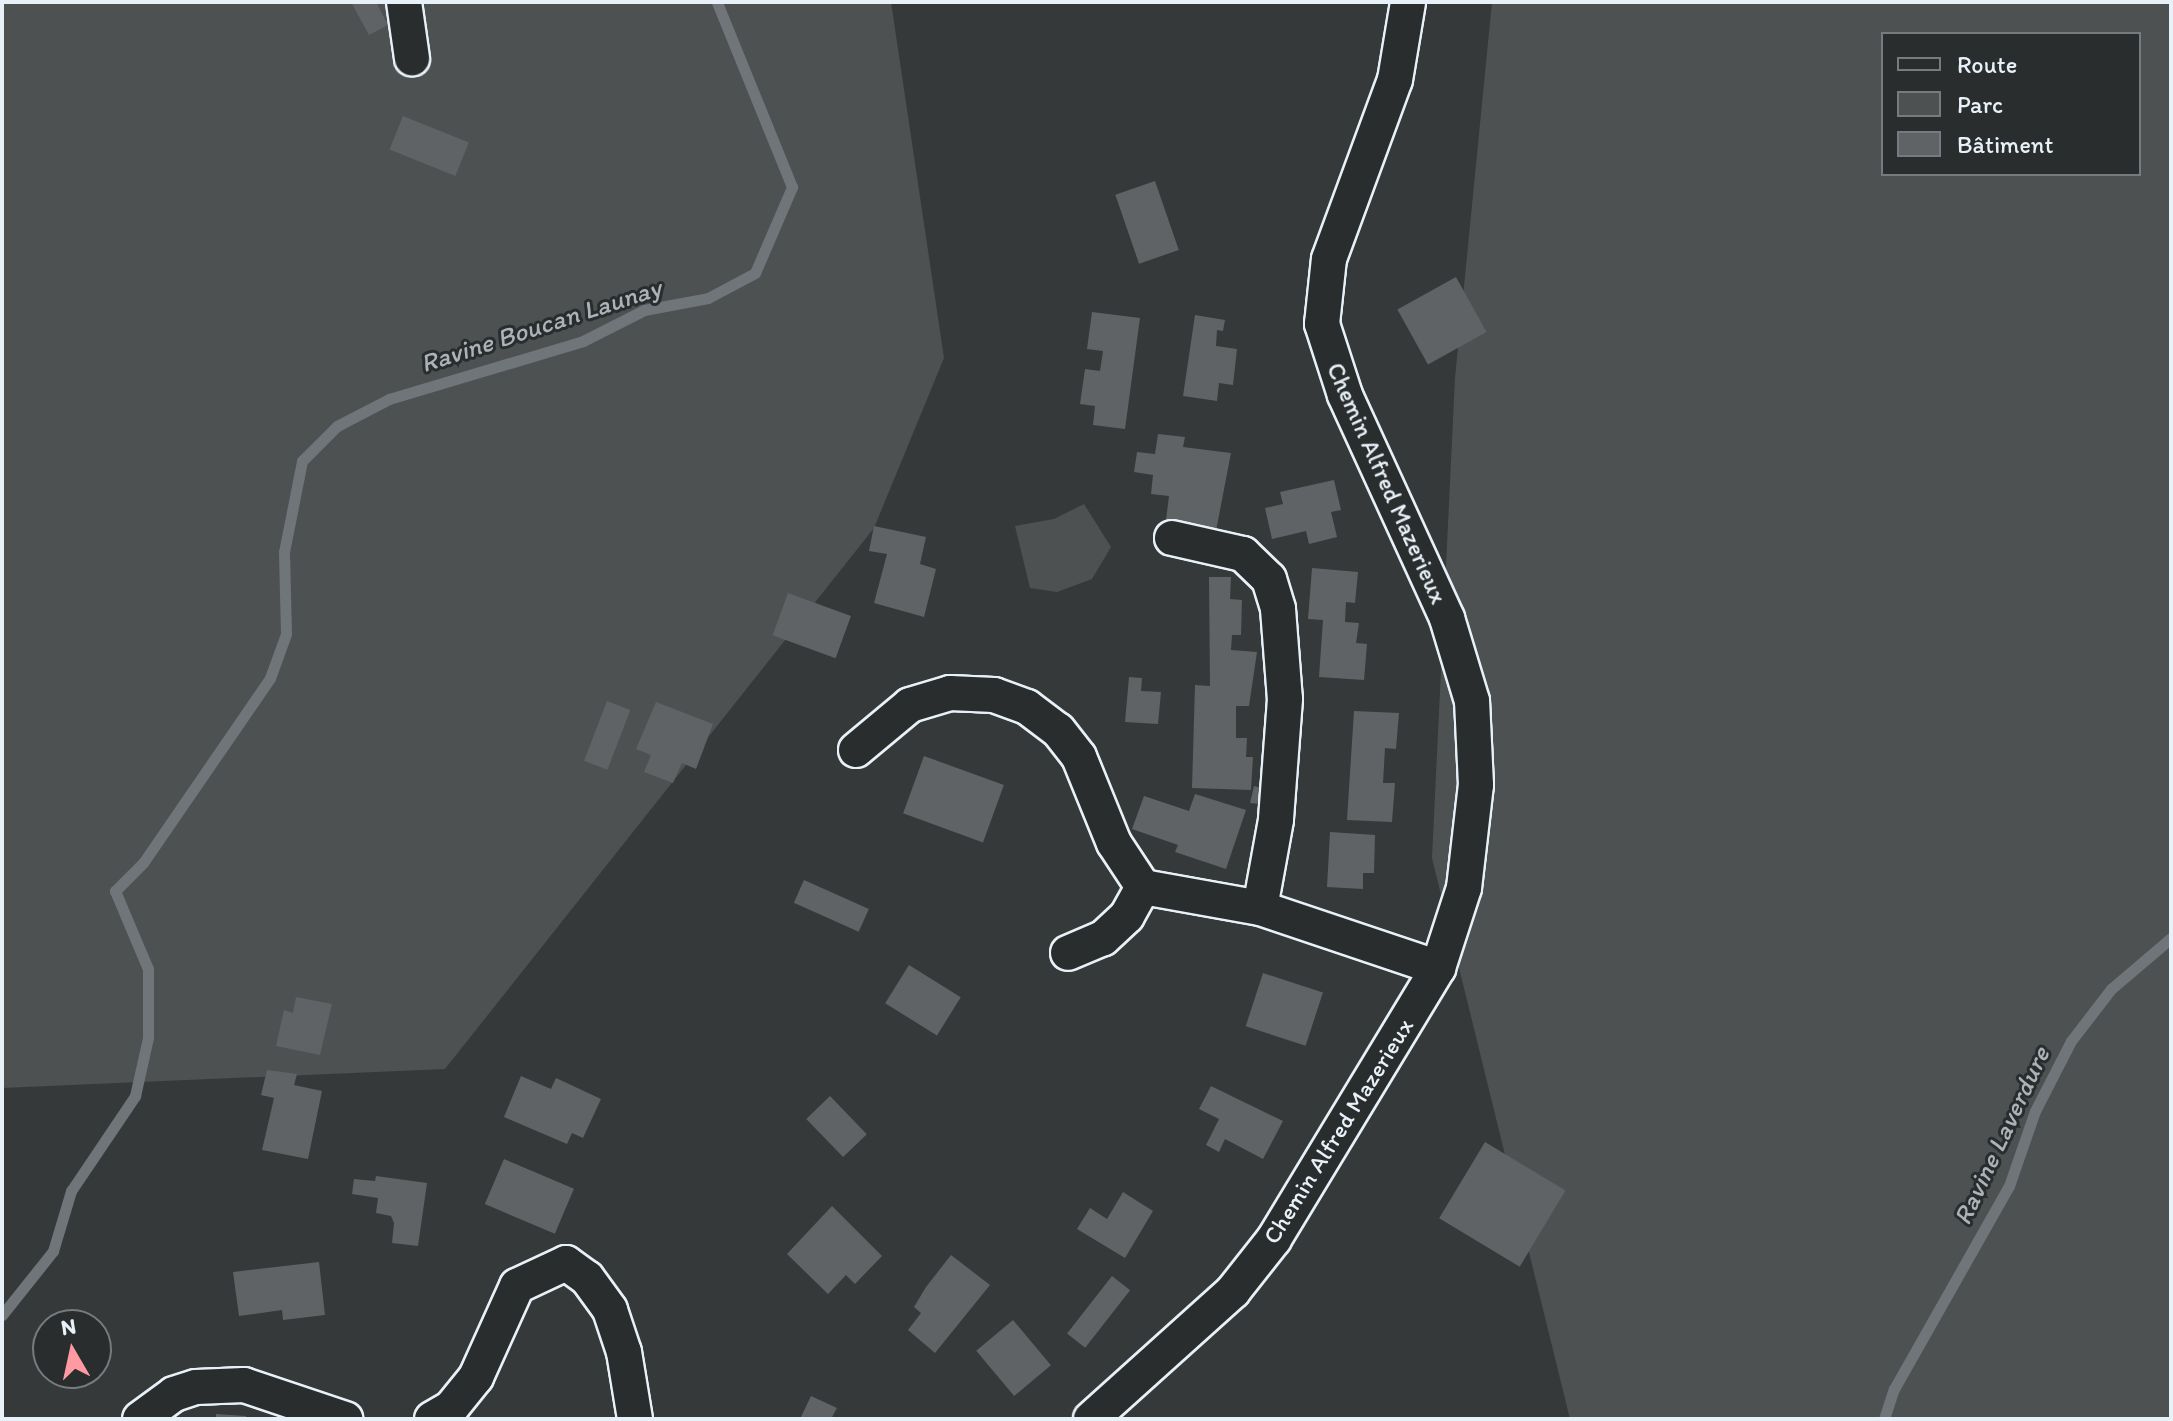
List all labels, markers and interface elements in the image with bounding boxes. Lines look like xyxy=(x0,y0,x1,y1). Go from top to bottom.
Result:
legend xyxy=(1881,32,2141,176)
text: Route xyxy=(1957,50,2017,79)
text: Parc xyxy=(1957,90,2003,119)
text: Bâtiment xyxy=(1957,130,2053,159)
water label: Ravine Boucan Launay xyxy=(417,272,665,380)
street label: Chemin Alfred Mazerieux xyxy=(1321,358,1453,608)
street label: Chemin Alfred Mazerieux xyxy=(1257,1013,1419,1249)
water label: Ravine Laverdure xyxy=(1947,1042,2057,1230)
north arrow xyxy=(32,1309,112,1389)
text: N xyxy=(59,1312,78,1341)

